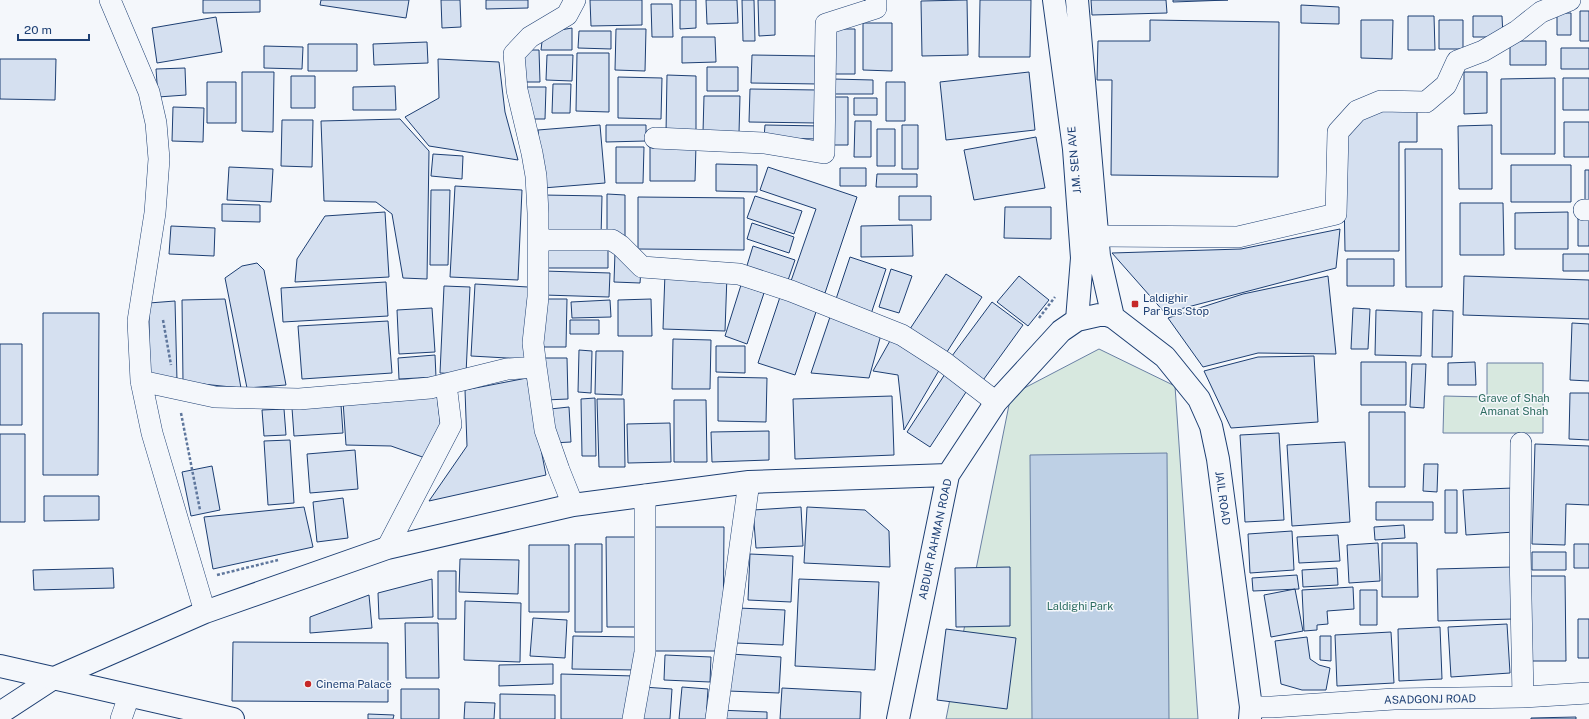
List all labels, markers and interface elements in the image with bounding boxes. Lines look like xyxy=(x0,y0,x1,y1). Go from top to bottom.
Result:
scale bar xyxy=(18,16,89,42)
text: 20 m xyxy=(24,23,52,37)
street label: J.M. SEN AVE xyxy=(1065,126,1083,194)
place label: Laldighir Par Bus Stop xyxy=(1143,292,1209,317)
marker: Laldighir Par Bus Stop xyxy=(1130,299,1140,309)
park label: Grave of Shah Amanat Shah xyxy=(1478,392,1550,417)
street label: JAIL ROAD xyxy=(1213,470,1233,526)
street label: ABDUR RAHMAN ROAD xyxy=(916,477,954,601)
park label: Laldighi Park xyxy=(1047,600,1113,612)
place label: Cinema Palace xyxy=(316,678,392,690)
marker: Cinema Palace xyxy=(303,679,313,689)
street label: ASADGONJ ROAD xyxy=(1384,692,1477,706)

